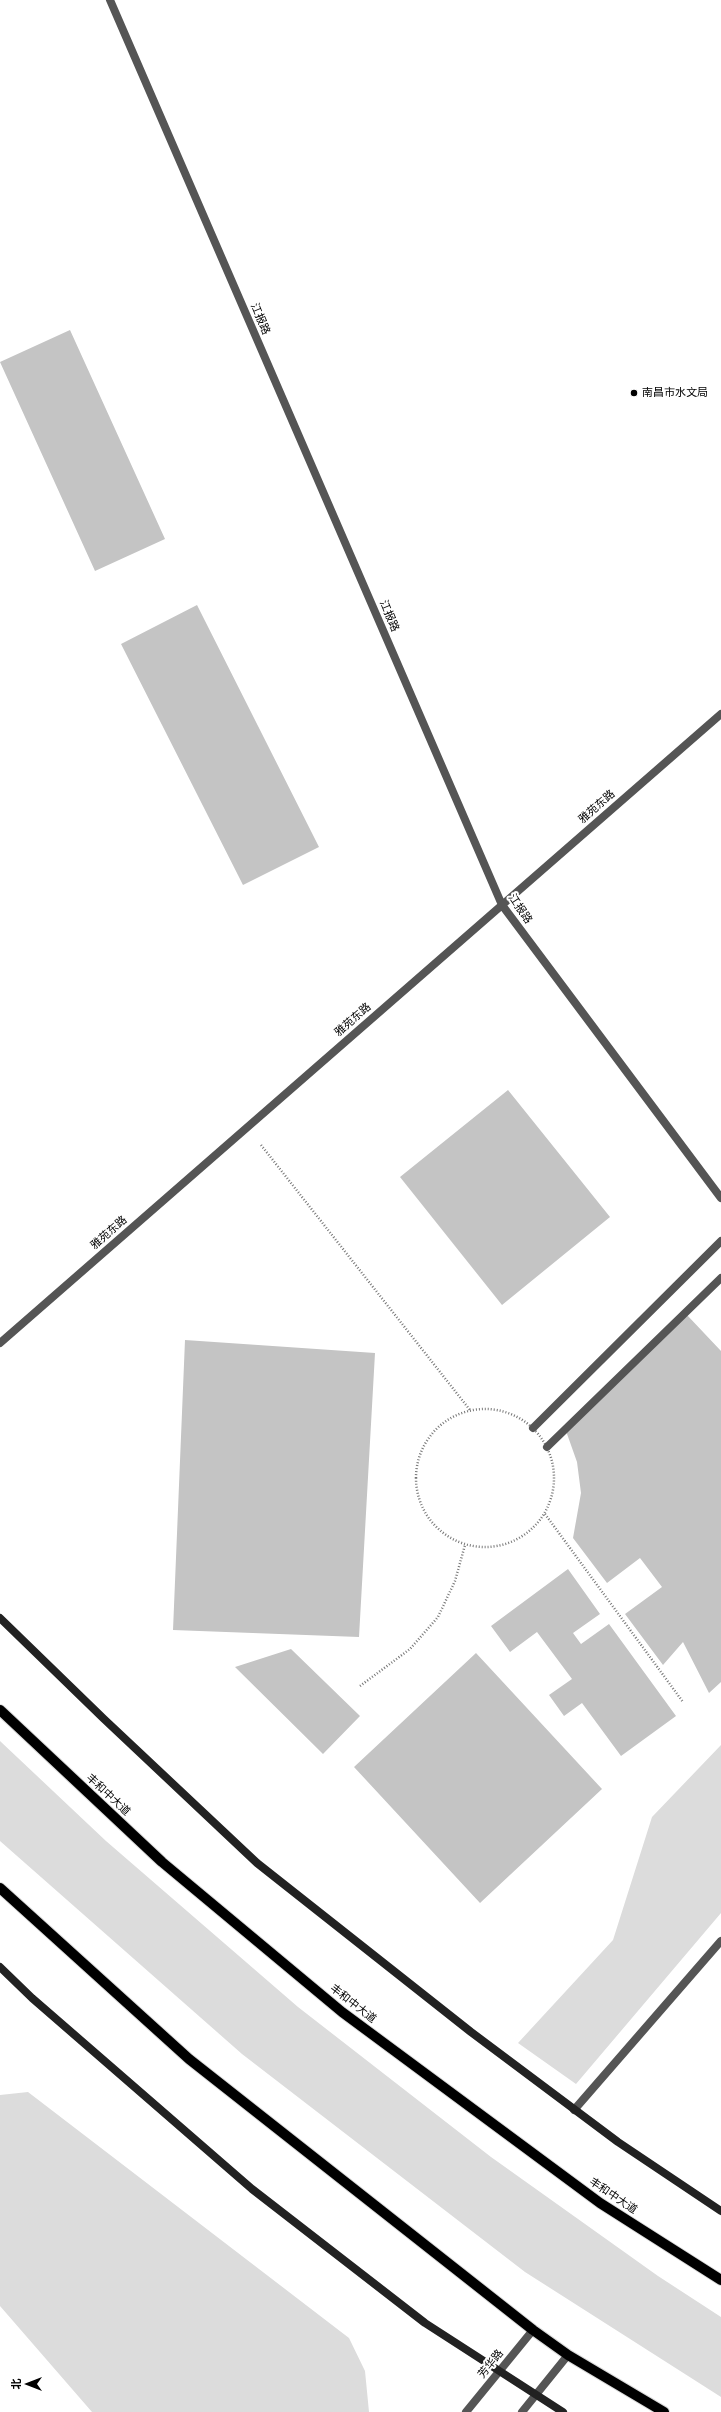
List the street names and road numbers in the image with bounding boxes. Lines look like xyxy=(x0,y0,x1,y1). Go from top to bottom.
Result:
street label: 江报路 xyxy=(247,301,273,337)
street label: 江报路 xyxy=(376,598,402,634)
street label: 雅苑东路 xyxy=(576,788,618,826)
street label: 江报路 xyxy=(505,892,535,926)
street label: 雅苑东路 xyxy=(332,1001,374,1039)
street label: 雅苑东路 xyxy=(88,1214,130,1252)
street label: 丰和中大道 xyxy=(83,1771,133,1819)
street label: 丰和中大道 xyxy=(327,1982,379,2026)
street label: 丰和中大道 xyxy=(587,2175,639,2217)
street label: 芳华路 xyxy=(475,2347,507,2381)

